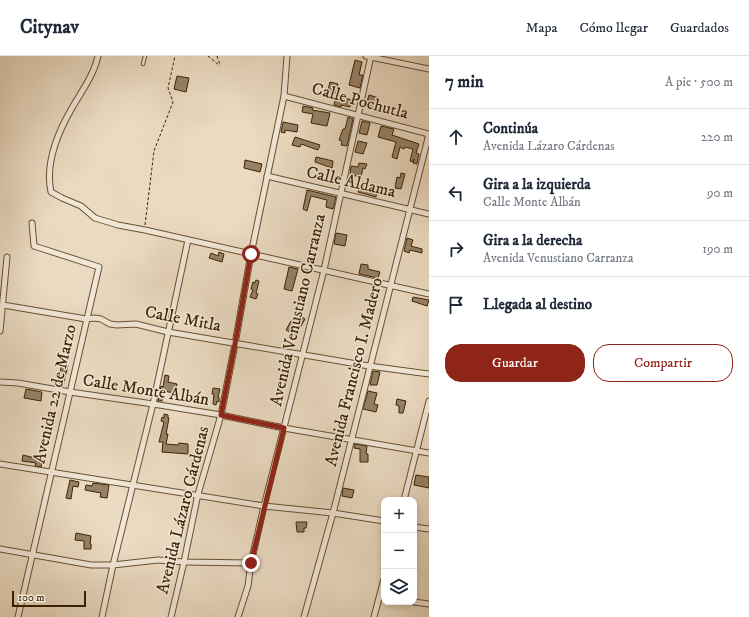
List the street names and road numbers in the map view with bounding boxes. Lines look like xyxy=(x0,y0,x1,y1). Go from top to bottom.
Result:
street label: Calle Pochutla xyxy=(309,78,412,125)
street label: Calle Aldama xyxy=(304,161,399,203)
street label: Avenida Venustiano Carranza xyxy=(265,211,331,408)
street label: Avenida Francisco I. Madero xyxy=(320,275,388,469)
street label: Calle Mitla xyxy=(143,301,224,337)
street label: Avenida 22 de Marzo xyxy=(28,322,82,466)
street label: Calle Monte Albán xyxy=(81,369,211,411)
street label: Avenida Lázaro Cárdenas xyxy=(152,424,215,596)

